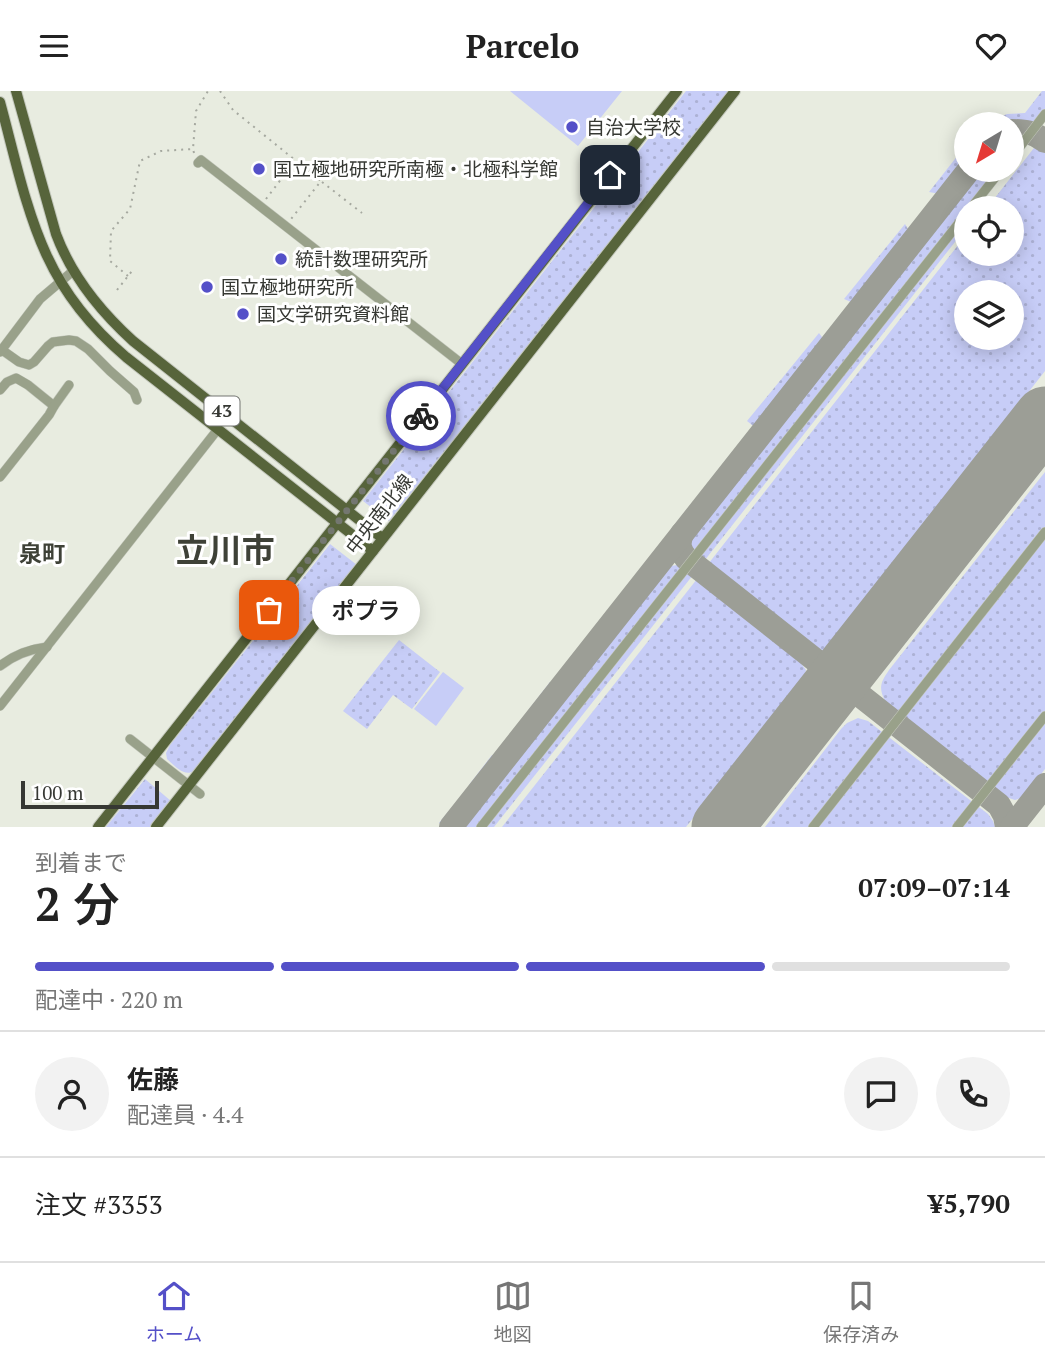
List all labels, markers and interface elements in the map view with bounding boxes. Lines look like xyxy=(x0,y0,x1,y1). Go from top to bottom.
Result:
text: Parcelo xyxy=(466,25,579,67)
icon: menu xyxy=(35,27,73,65)
icon: heart xyxy=(972,27,1010,65)
north arrow xyxy=(954,112,1024,182)
map controls xyxy=(954,112,1024,350)
place label: 自治大学校 xyxy=(586,114,681,139)
marker: 自治大学校 xyxy=(564,119,580,135)
pin xyxy=(580,145,640,205)
place label: 国立極地研究所南極・北極科学館 xyxy=(273,156,558,181)
icon: home xyxy=(591,156,629,194)
marker: 国立極地研究所南極・北極科学館 xyxy=(251,161,267,177)
button: locate xyxy=(954,196,1024,266)
place label: 統計数理研究所 xyxy=(295,246,428,271)
marker: 統計数理研究所 xyxy=(273,251,289,267)
place label: 国立極地研究所 xyxy=(221,274,354,299)
marker: 国立極地研究所 xyxy=(199,279,215,295)
button: layers xyxy=(954,280,1024,350)
place label: 国文学研究資料館 xyxy=(257,301,409,326)
marker: 国文学研究資料館 xyxy=(235,306,251,322)
courier xyxy=(386,381,456,451)
road number: 43 xyxy=(204,397,240,425)
icon: bike xyxy=(402,397,440,435)
street label: 中央南北線 xyxy=(340,469,418,559)
district label: 立川市 xyxy=(176,528,275,571)
district label: 泉町 xyxy=(19,538,65,569)
pin xyxy=(239,580,299,640)
callout: ポプラ xyxy=(311,585,420,635)
icon: bag xyxy=(250,591,288,629)
text: ポプラ xyxy=(332,595,401,626)
scale bar xyxy=(21,778,159,810)
text: 100 m xyxy=(32,780,83,805)
text: 到着まで xyxy=(35,847,127,878)
text: 07:09–07:14 xyxy=(858,870,1010,904)
text: 2 分 xyxy=(35,873,119,934)
text: 配達中 · 220 m xyxy=(35,984,183,1015)
button: person xyxy=(35,1057,109,1131)
button: chat xyxy=(844,1057,918,1131)
button: phone xyxy=(936,1057,1010,1131)
text: 佐藤 xyxy=(127,1062,179,1096)
text: 配達員 · 4.4 xyxy=(127,1099,244,1130)
text: ¥5,790 xyxy=(929,1186,1010,1220)
text: 注文 #3353 xyxy=(35,1187,163,1221)
tab: ホーム xyxy=(146,1277,202,1346)
tab: 地図 xyxy=(494,1277,532,1346)
tab: 保存済み xyxy=(823,1277,899,1346)

